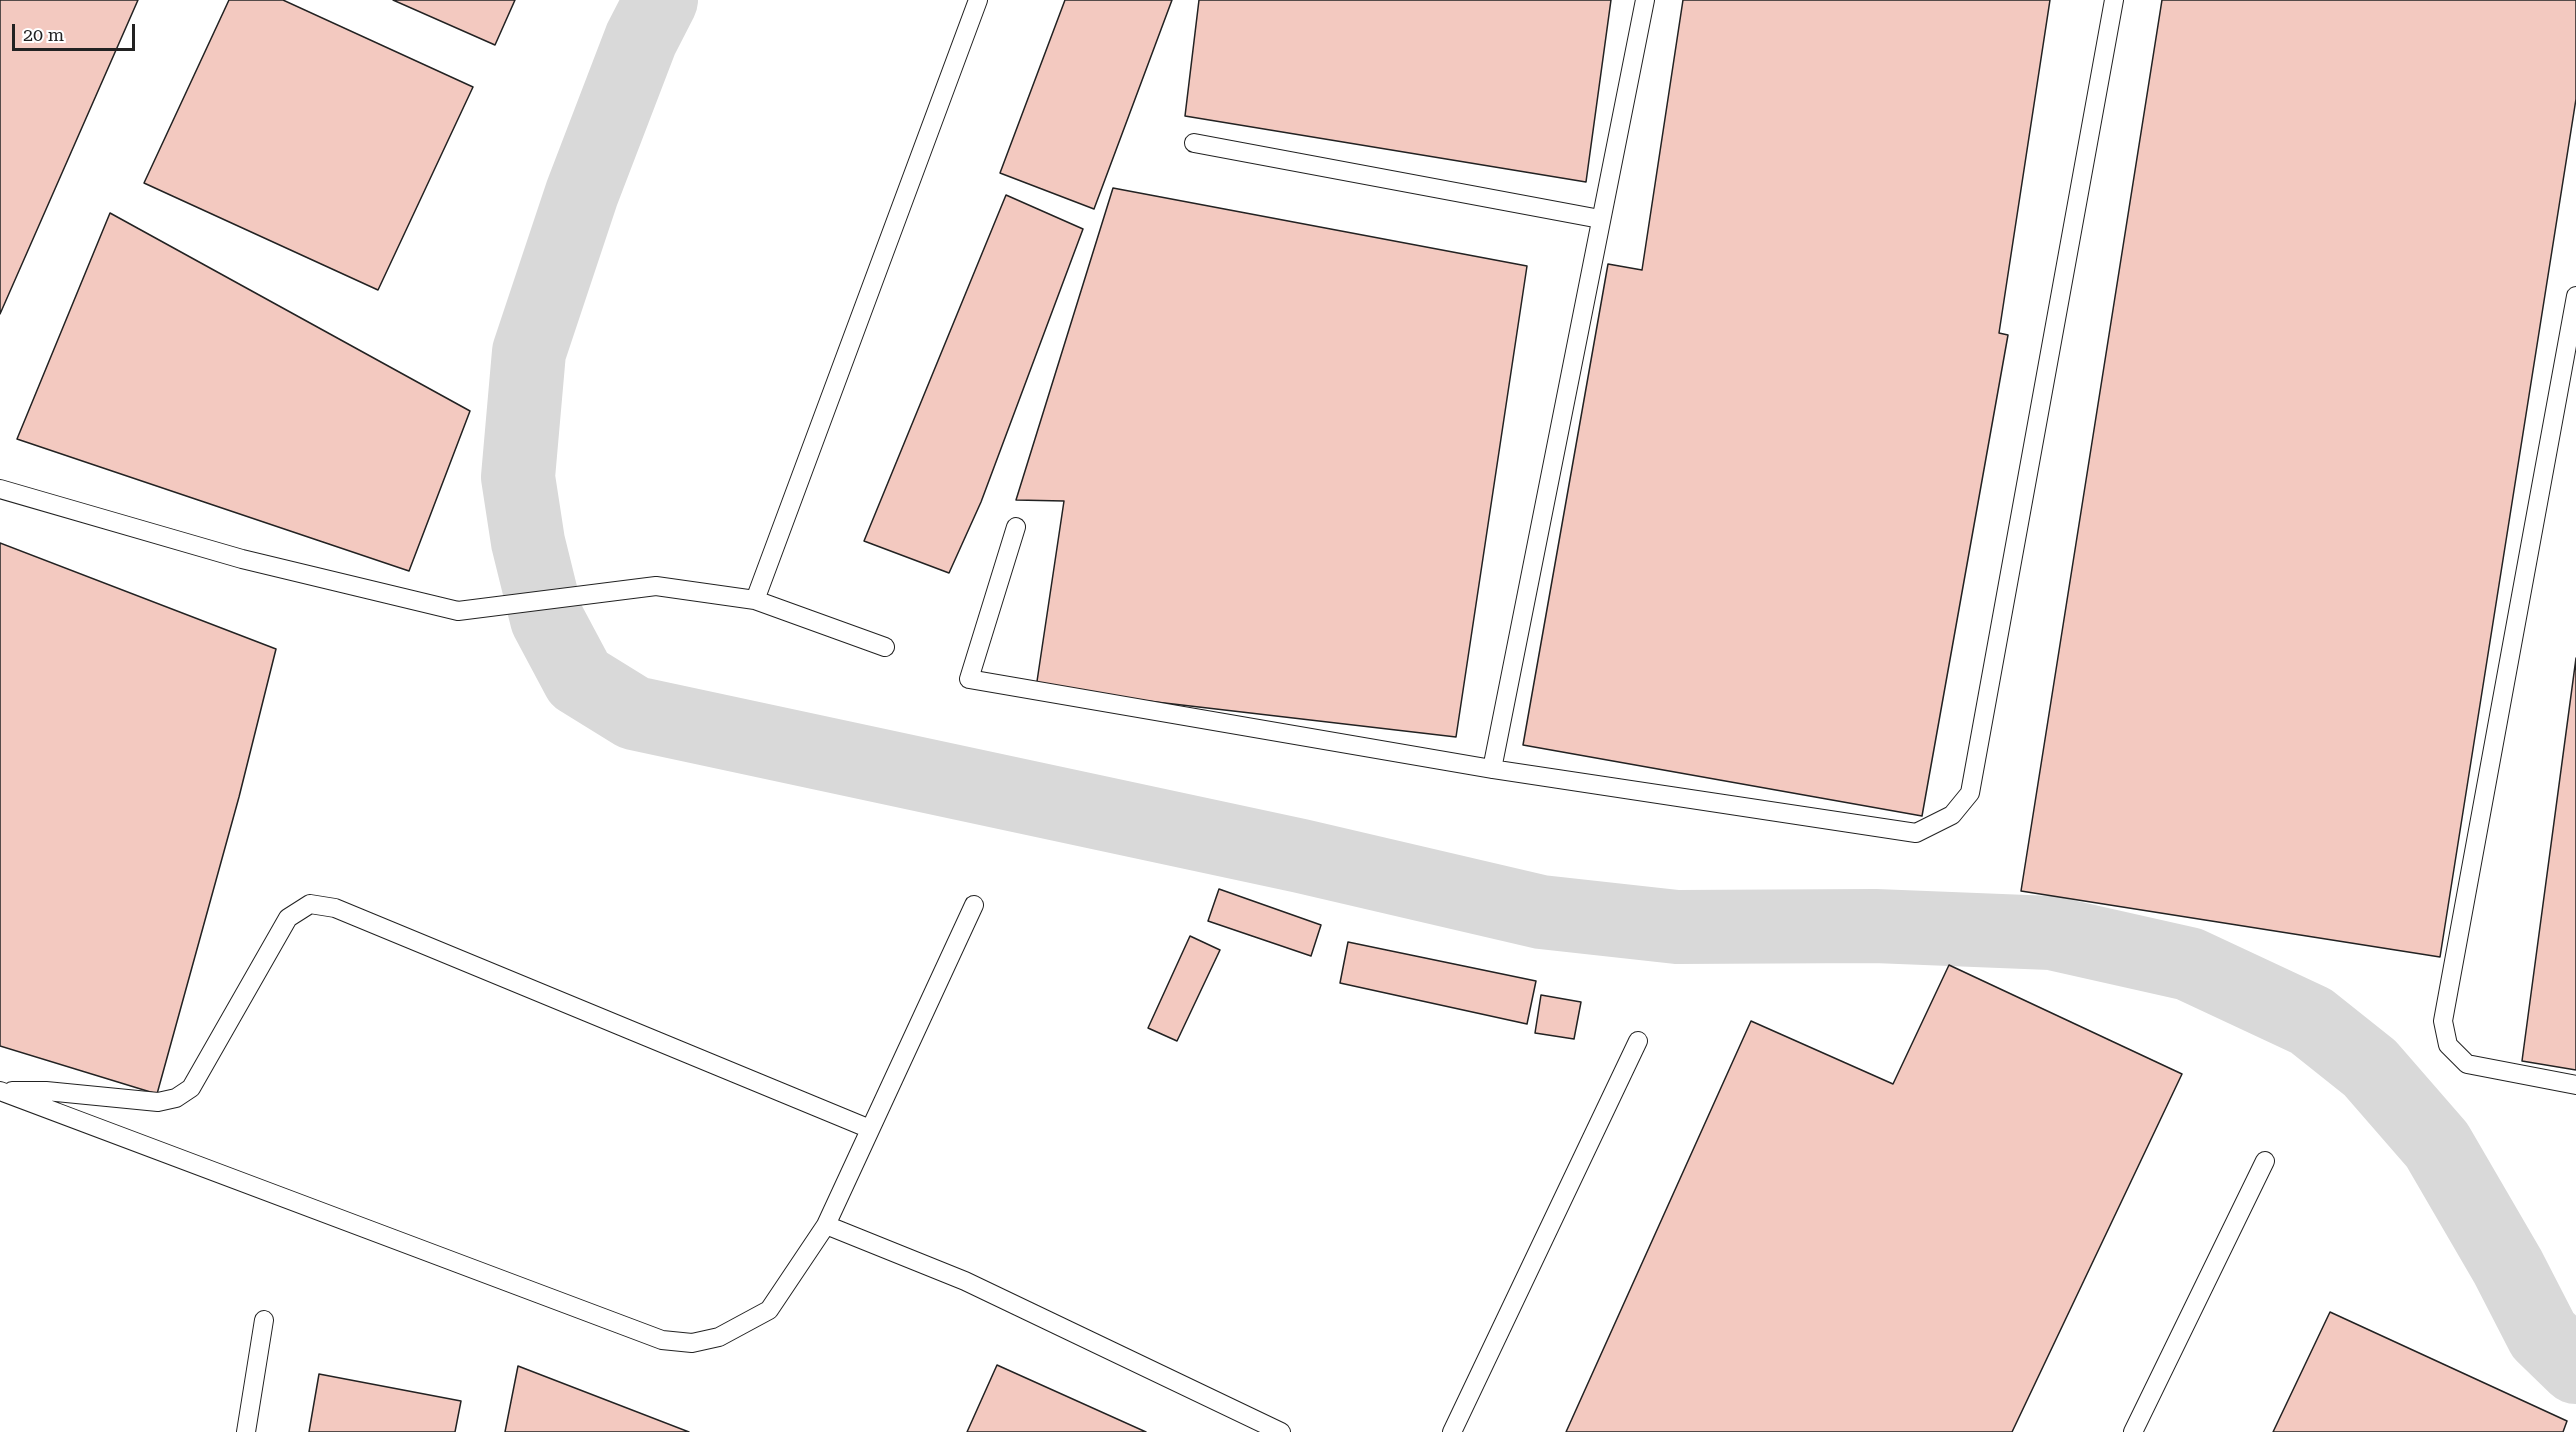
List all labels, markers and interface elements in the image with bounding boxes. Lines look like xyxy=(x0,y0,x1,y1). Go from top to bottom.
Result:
scale bar xyxy=(15,12,138,50)
text: 20 m xyxy=(23,24,64,45)

